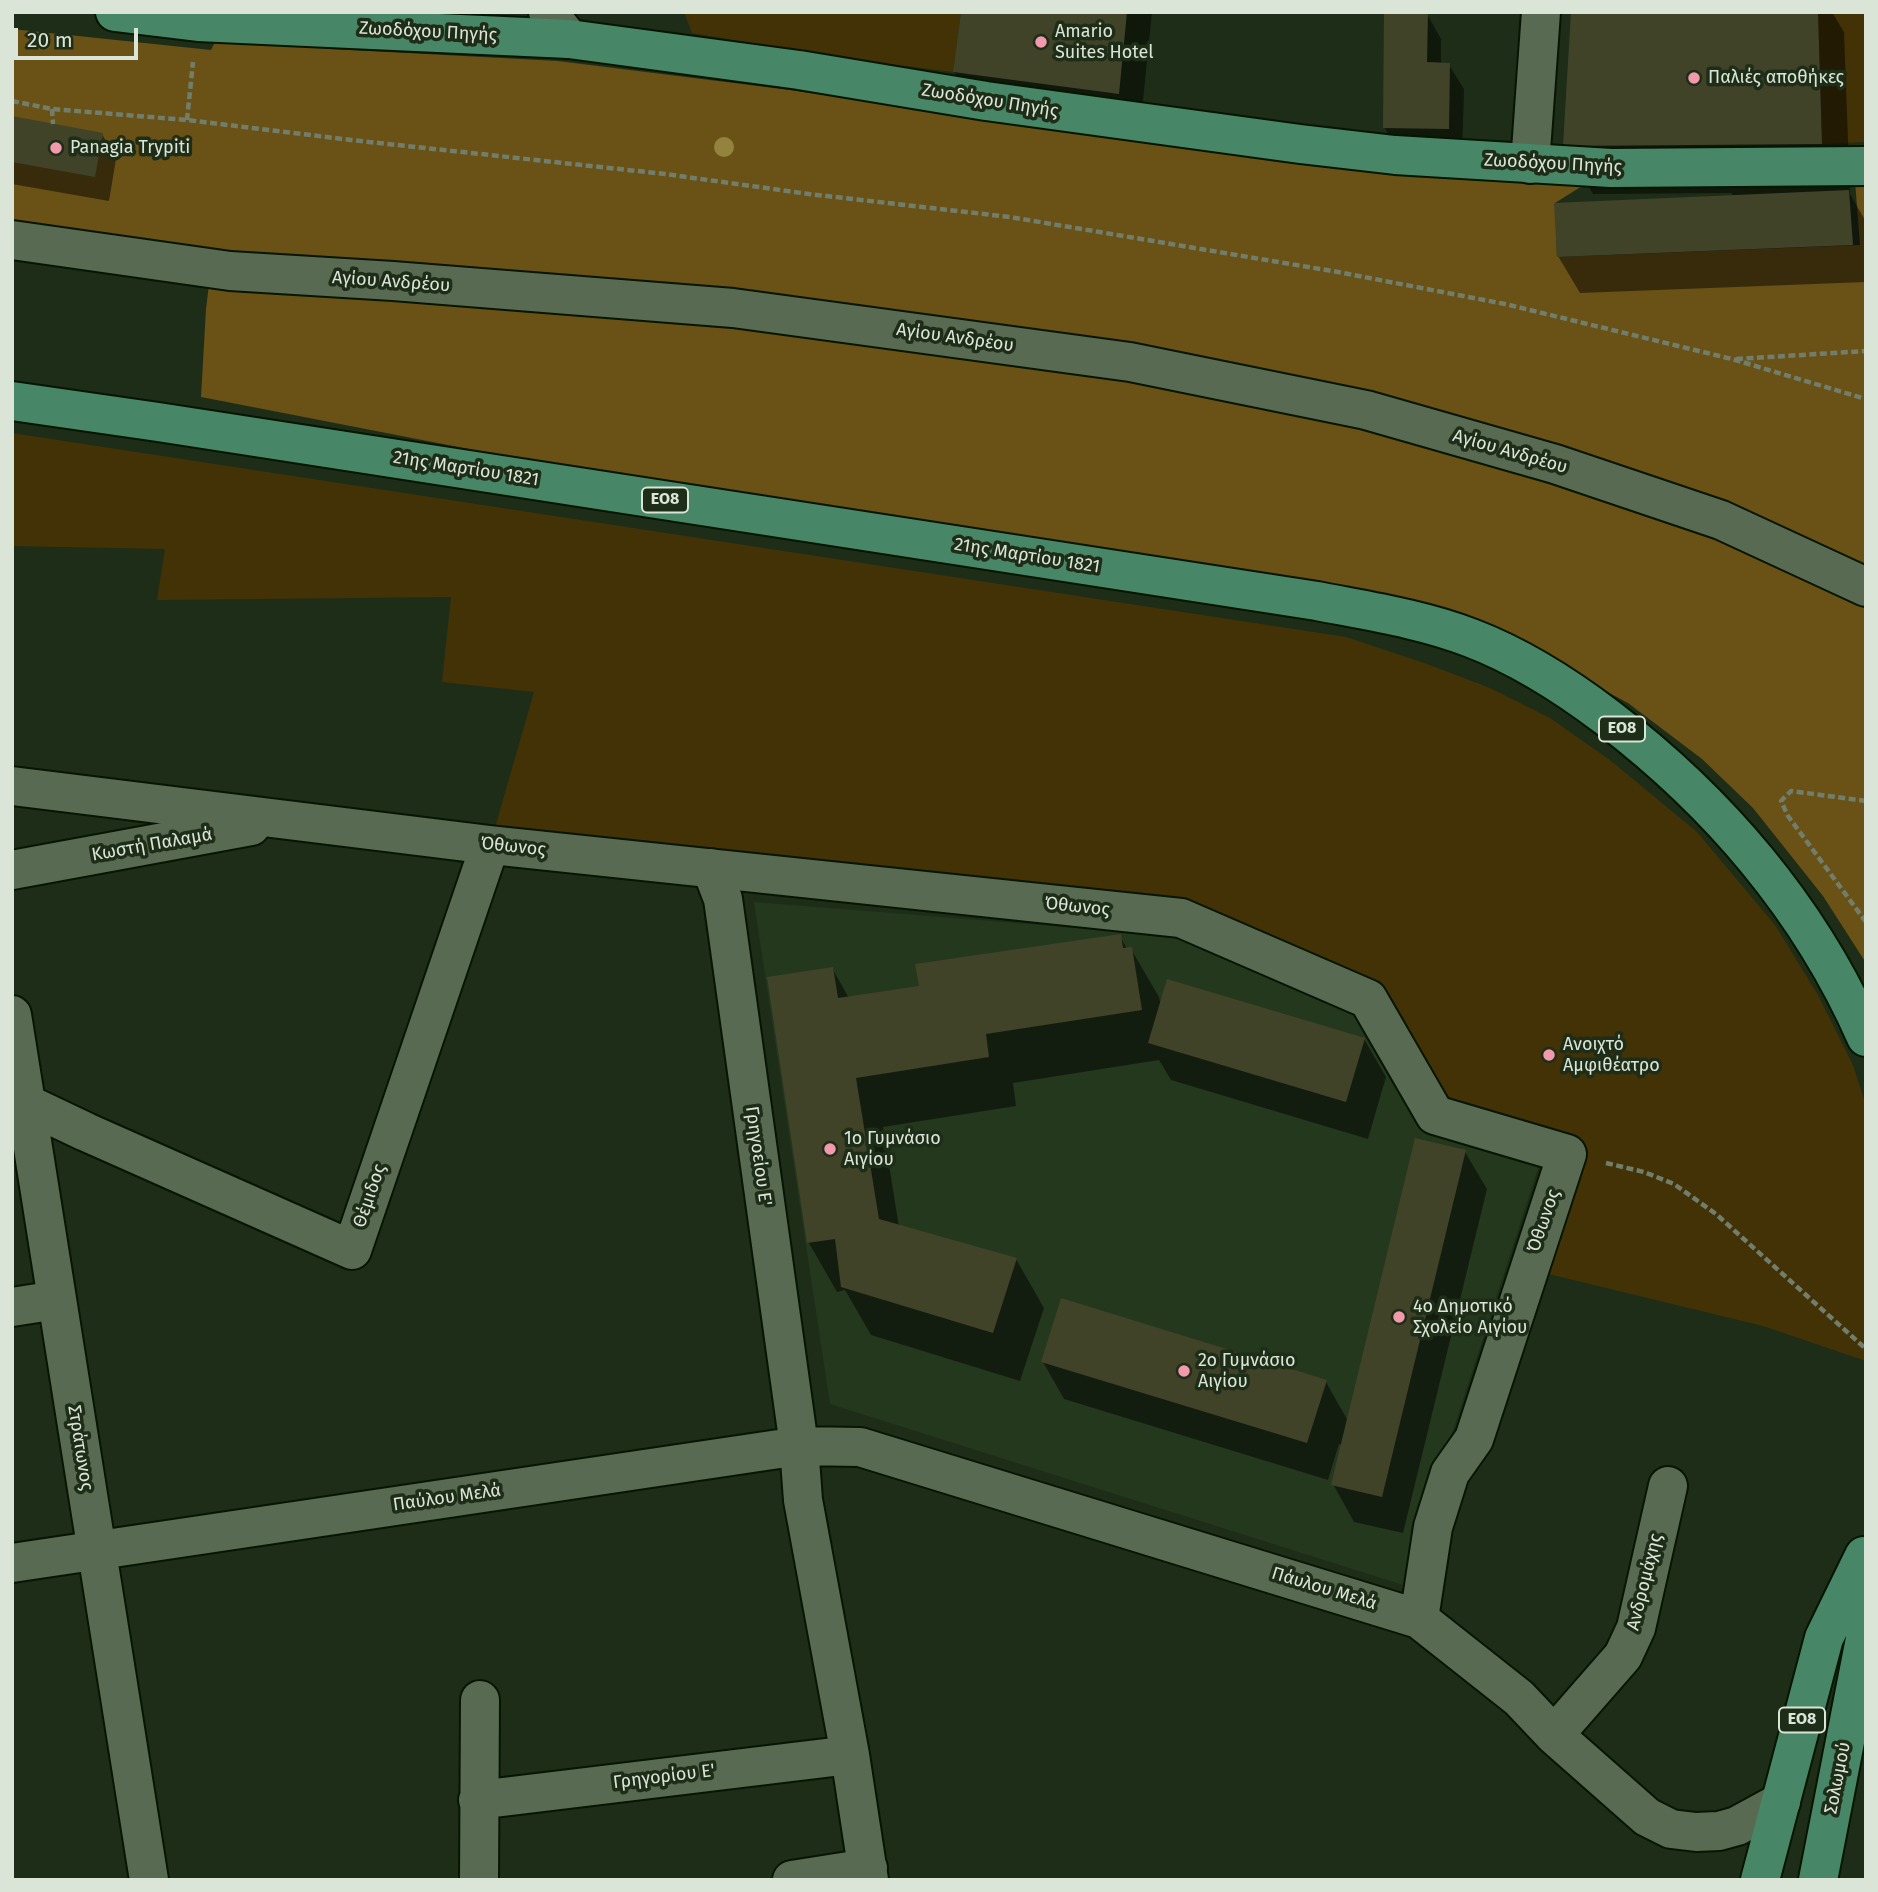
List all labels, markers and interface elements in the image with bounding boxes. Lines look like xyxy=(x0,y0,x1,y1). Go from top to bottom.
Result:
scale bar xyxy=(18,14,142,58)
street label: Ζωοδόχου Πηγής xyxy=(358,18,498,46)
place label: Amario Suites Hotel xyxy=(1055,21,1154,64)
text: 20 m xyxy=(27,27,73,53)
marker: Amario Suites Hotel xyxy=(1033,34,1049,50)
place label: Παλιές αποθήκες xyxy=(1708,67,1844,89)
marker: Παλιές αποθήκες xyxy=(1686,70,1702,86)
street label: Ζωοδόχου Πηγής xyxy=(920,80,1060,122)
place label: Panagia Trypiti xyxy=(70,137,190,159)
marker: Panagia Trypiti xyxy=(48,140,64,156)
street label: Ζωοδόχου Πηγής xyxy=(1483,150,1623,178)
street label: Αγίου Ανδρέου xyxy=(331,267,451,297)
street label: Αγίου Ανδρέου xyxy=(895,319,1015,357)
street label: Αγίου Ανδρέου xyxy=(1450,425,1570,479)
street label: 21ης Μαρτίου 1821 xyxy=(392,447,540,491)
road number: ΕΟ8 xyxy=(642,488,688,512)
street label: 21ης Μαρτίου 1821 xyxy=(953,534,1101,578)
road number: ΕΟ8 xyxy=(1599,716,1645,742)
street label: Κωστή Παλαμά xyxy=(90,824,214,866)
street label: Όθωνος xyxy=(479,833,547,861)
street label: Όθωνος xyxy=(1043,893,1111,921)
place label: Aνοιχτό Aμφιθέατρο xyxy=(1563,1034,1660,1076)
marker: Aνοιχτό Aμφιθέατρο xyxy=(1541,1047,1557,1063)
street label: Γρηγοείου Ε' xyxy=(740,1105,776,1207)
place label: 1ο Γυμνάσιο Αιγίου xyxy=(844,1128,941,1170)
marker: 1ο Γυμνάσιο Αιγίου xyxy=(822,1141,838,1157)
street label: Θέμιδος xyxy=(349,1161,391,1231)
street label: Όθωνος xyxy=(1523,1187,1565,1255)
place label: 4ο Δημοτικό Σχολείο Αιγίου xyxy=(1413,1296,1527,1338)
marker: 4ο Δημοτικό Σχολείο Αιγίου xyxy=(1391,1309,1407,1325)
place label: 2ο Γυμνάσιο Αιγίου xyxy=(1198,1350,1295,1392)
marker: 2ο Γυμνάσιο Αιγίου xyxy=(1176,1363,1192,1379)
street label: Στράτωνος xyxy=(63,1404,97,1492)
street label: Παύλου Μελά xyxy=(392,1480,502,1516)
street label: Ανδρομάχης xyxy=(1623,1531,1667,1633)
street label: Πάυλου Μελά xyxy=(1269,1563,1379,1615)
road number: ΕΟ8 xyxy=(1779,1708,1825,1732)
street label: Σολωμού xyxy=(1820,1740,1856,1816)
street label: Γρηγορίου Ε' xyxy=(612,1760,716,1794)

